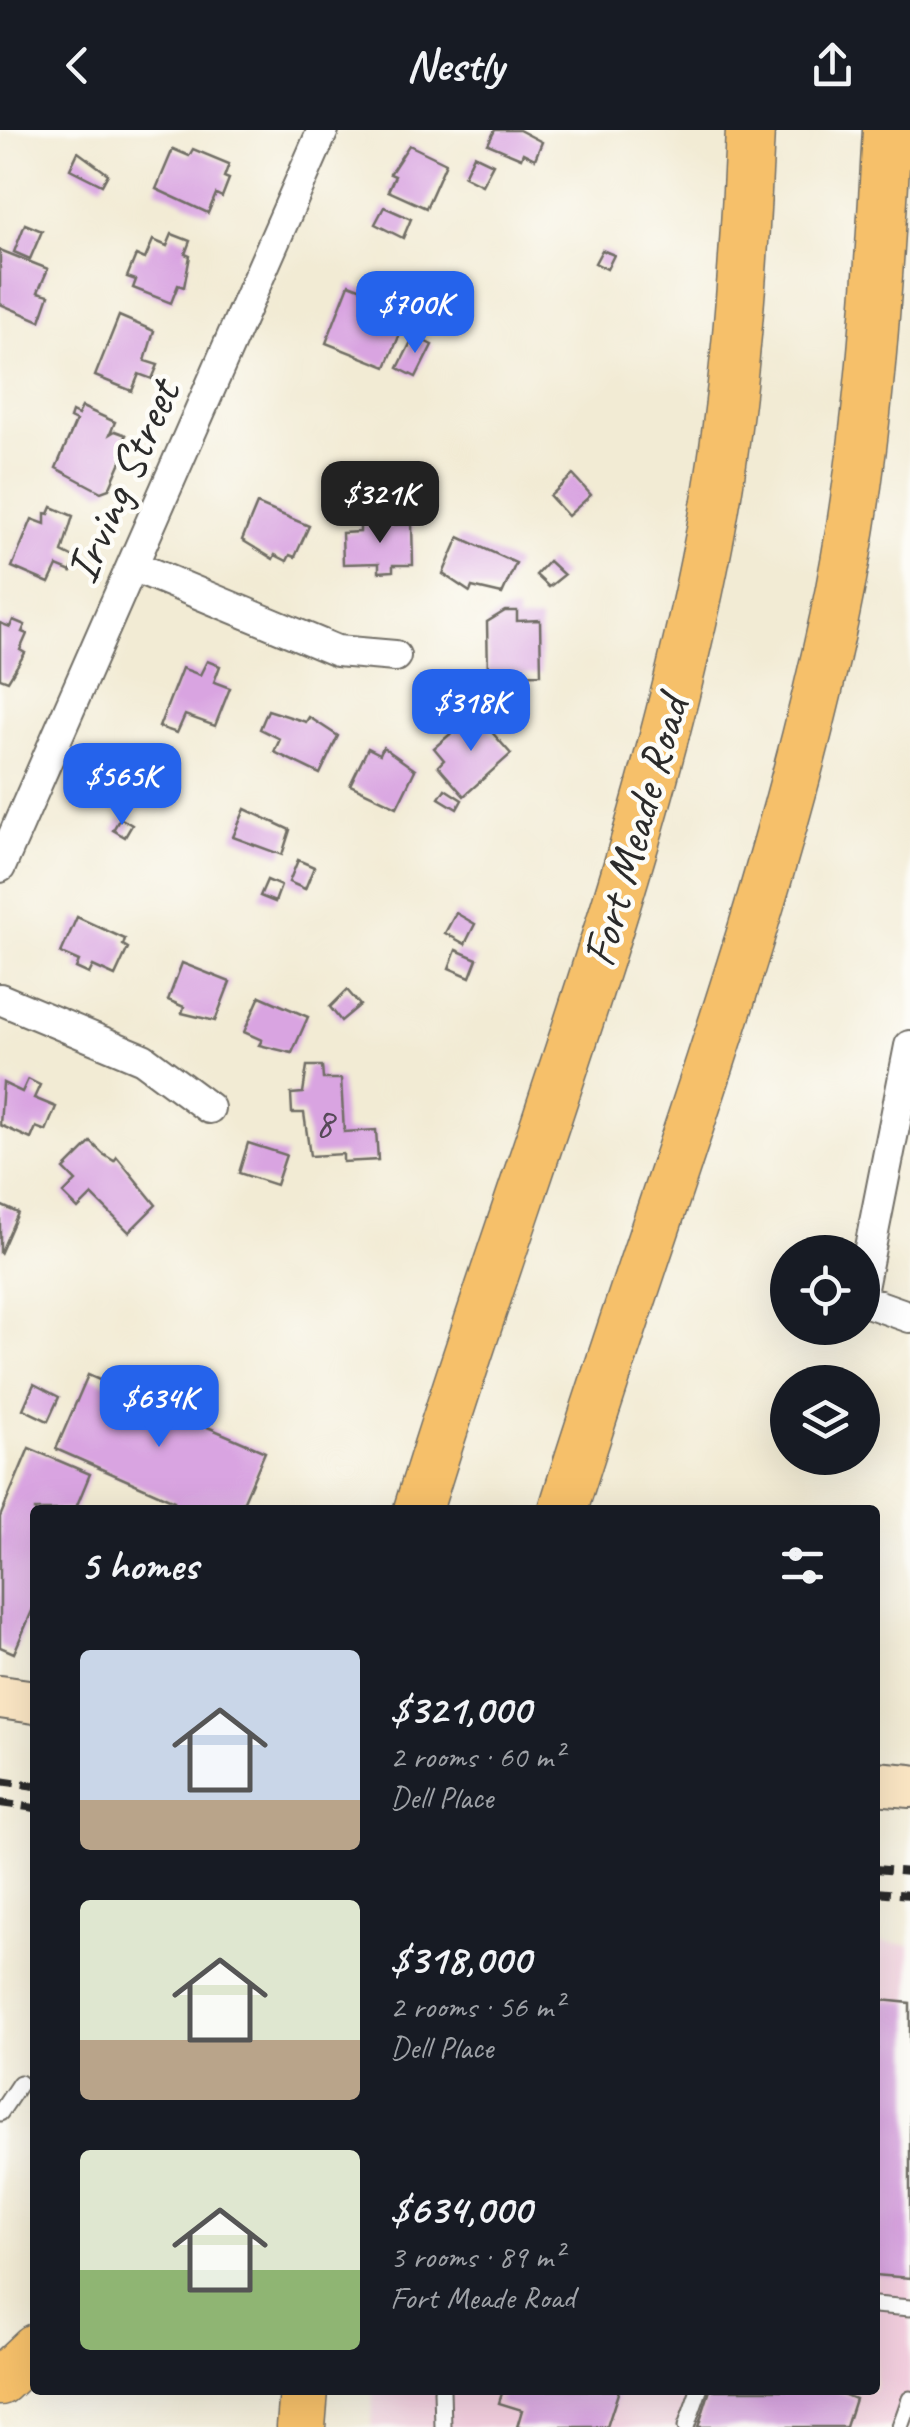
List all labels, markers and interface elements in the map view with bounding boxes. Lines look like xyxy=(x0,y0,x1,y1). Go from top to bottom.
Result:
text: Nestly xyxy=(406,37,504,94)
icon: back xyxy=(50,38,105,93)
icon: share xyxy=(805,38,860,93)
pin: $700K xyxy=(345,271,485,356)
text: $700K xyxy=(378,283,452,324)
street label: Irving Street xyxy=(51,367,195,592)
pin: $321K xyxy=(310,461,450,546)
text: $321K xyxy=(343,473,417,514)
pin: $318K xyxy=(401,669,541,754)
text: $318K xyxy=(434,681,508,722)
street label: Fort Meade Road xyxy=(568,683,704,973)
pin: $565K xyxy=(52,743,192,828)
text: $565K xyxy=(85,755,159,796)
house number: 8 xyxy=(315,1097,338,1150)
map controls xyxy=(770,1235,880,1475)
button: locate xyxy=(770,1235,880,1345)
pin: $634K xyxy=(89,1365,229,1450)
button: layers xyxy=(770,1365,880,1475)
text: $634K xyxy=(122,1377,196,1418)
icon: filters xyxy=(775,1538,830,1593)
text: 5 homes xyxy=(80,1539,198,1592)
text: $321,000 xyxy=(390,1683,531,1736)
icon: home xyxy=(160,1690,280,1810)
text: 2 rooms · 60 m² xyxy=(390,1736,563,1777)
text: Dell Place xyxy=(390,1777,493,1818)
text: $318,000 xyxy=(390,1933,531,1986)
icon: home xyxy=(160,1940,280,2060)
text: 2 rooms · 56 m² xyxy=(390,1986,563,2027)
text: Dell Place xyxy=(390,2027,493,2068)
text: $634,000 xyxy=(390,2183,532,2236)
icon: home xyxy=(160,2190,280,2310)
text: 3 rooms · 89 m² xyxy=(390,2236,563,2277)
text: Fort Meade Road xyxy=(390,2277,575,2318)

